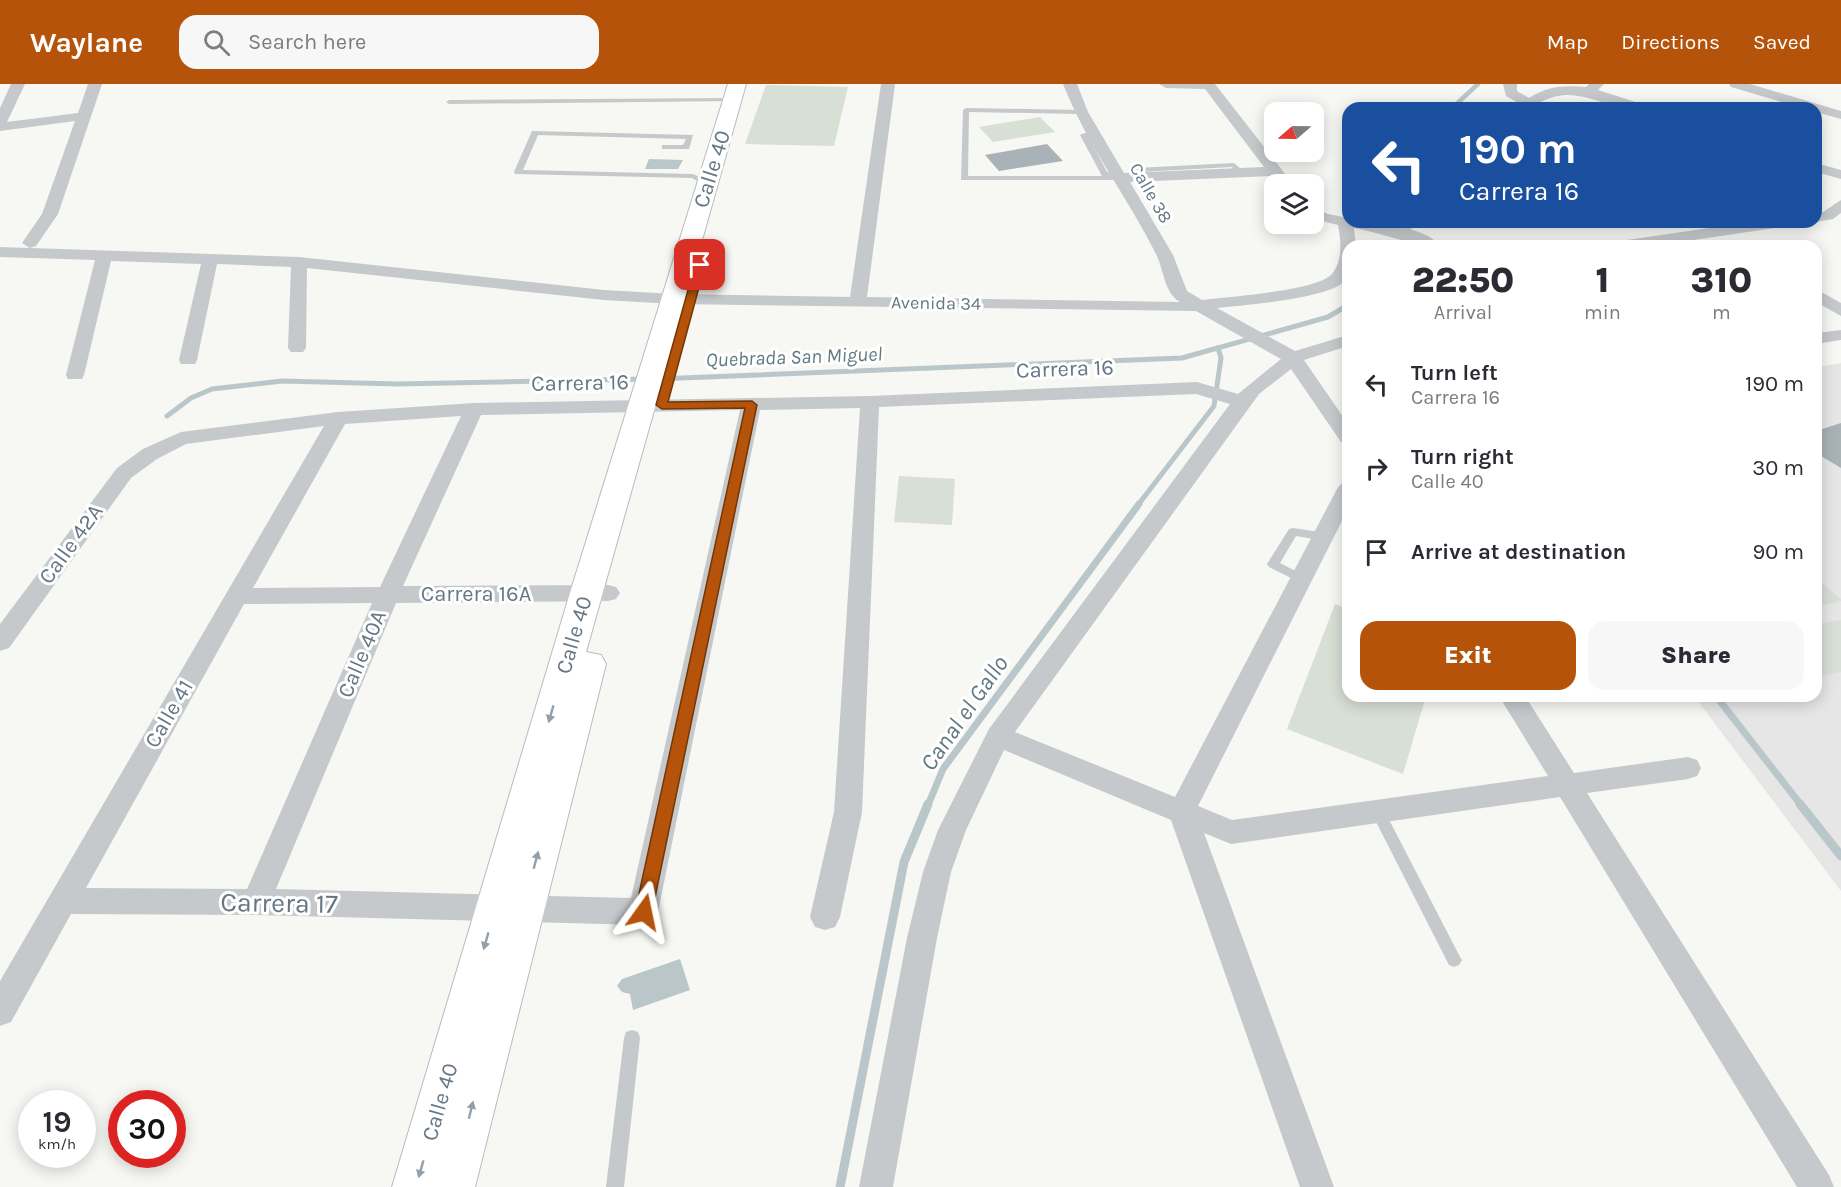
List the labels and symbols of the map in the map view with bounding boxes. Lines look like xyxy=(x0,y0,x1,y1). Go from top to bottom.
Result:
north arrow xyxy=(1264,102,1324,162)
street label: Calle 40 xyxy=(688,127,736,211)
street label: Calle 38 xyxy=(1125,159,1177,227)
pin xyxy=(674,239,725,290)
street label: Avenida 34 xyxy=(891,291,981,315)
water label: Quebrada San Miguel xyxy=(705,342,883,372)
street label: Carrera 16 xyxy=(1016,354,1114,384)
street label: Carrera 16 xyxy=(531,369,629,397)
street label: Calle 42A xyxy=(33,499,109,589)
street label: Carrera 16A xyxy=(421,581,532,607)
street label: Calle 40 xyxy=(551,593,597,677)
street label: Calle 40A xyxy=(332,606,392,702)
water label: Canal el Gallo xyxy=(914,650,1014,776)
street label: Calle 41 xyxy=(139,675,199,753)
one-way arrow xyxy=(546,705,555,723)
one-way arrow xyxy=(532,851,541,869)
position arrow xyxy=(612,880,676,944)
street label: Carrera 17 xyxy=(220,886,338,920)
one-way arrow xyxy=(481,932,490,950)
street label: Calle 40 xyxy=(417,1060,463,1144)
speed limit sign: 30 xyxy=(108,1090,186,1168)
one-way arrow xyxy=(467,1101,477,1119)
one-way arrow xyxy=(416,1160,425,1178)

